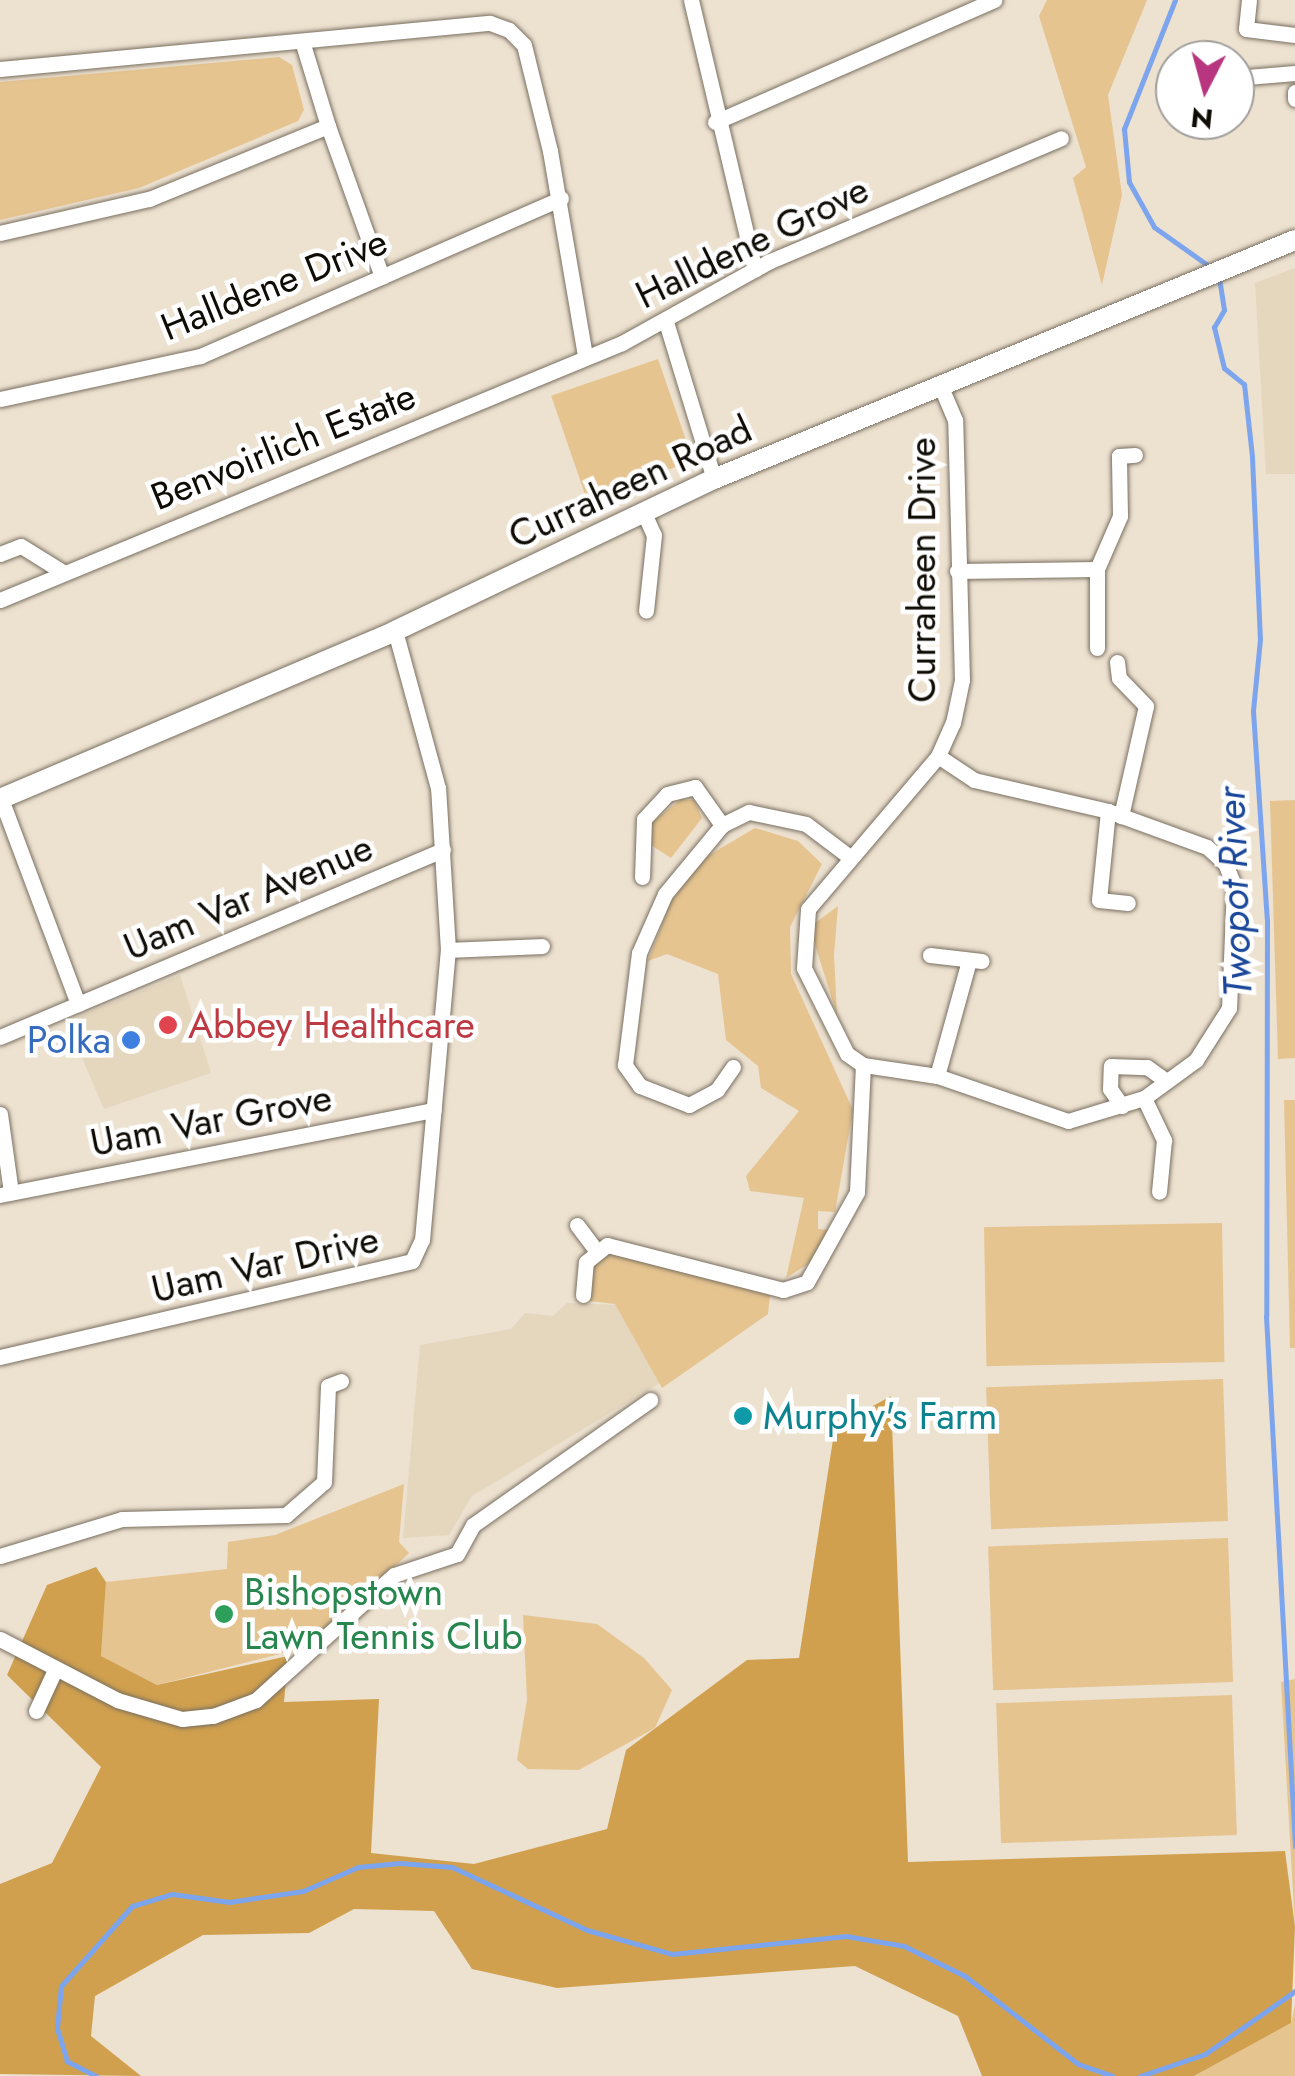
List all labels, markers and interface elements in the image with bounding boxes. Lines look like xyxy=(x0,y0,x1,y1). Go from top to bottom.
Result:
north arrow xyxy=(1155,40,1255,140)
text: N xyxy=(1189,97,1215,140)
street label: Halldene Grove xyxy=(628,166,876,318)
street label: Halldene Drive xyxy=(154,218,394,350)
street label: Benvoirlich Estate xyxy=(144,372,422,520)
street label: Curraheen Road xyxy=(501,406,759,558)
street label: Curraheen Drive xyxy=(899,437,945,703)
water label: Twopot River xyxy=(1206,786,1262,998)
street label: Uam Var Avenue xyxy=(117,824,379,970)
place label: Abbey Healthcare xyxy=(188,1002,475,1048)
marker: Abbey Healthcare xyxy=(157,1014,179,1036)
place label: Polka xyxy=(27,1017,111,1063)
marker: Polka xyxy=(120,1029,142,1051)
street label: Uam Var Grove xyxy=(86,1074,336,1166)
street label: Uam Var Drive xyxy=(147,1216,383,1312)
place label: Murphy's Farm xyxy=(763,1393,997,1439)
marker: Murphy's Farm xyxy=(732,1405,754,1427)
place label: Bishopstown Lawn Tennis Club xyxy=(244,1569,523,1658)
marker: Bishopstown Lawn Tennis Club xyxy=(213,1603,235,1625)

